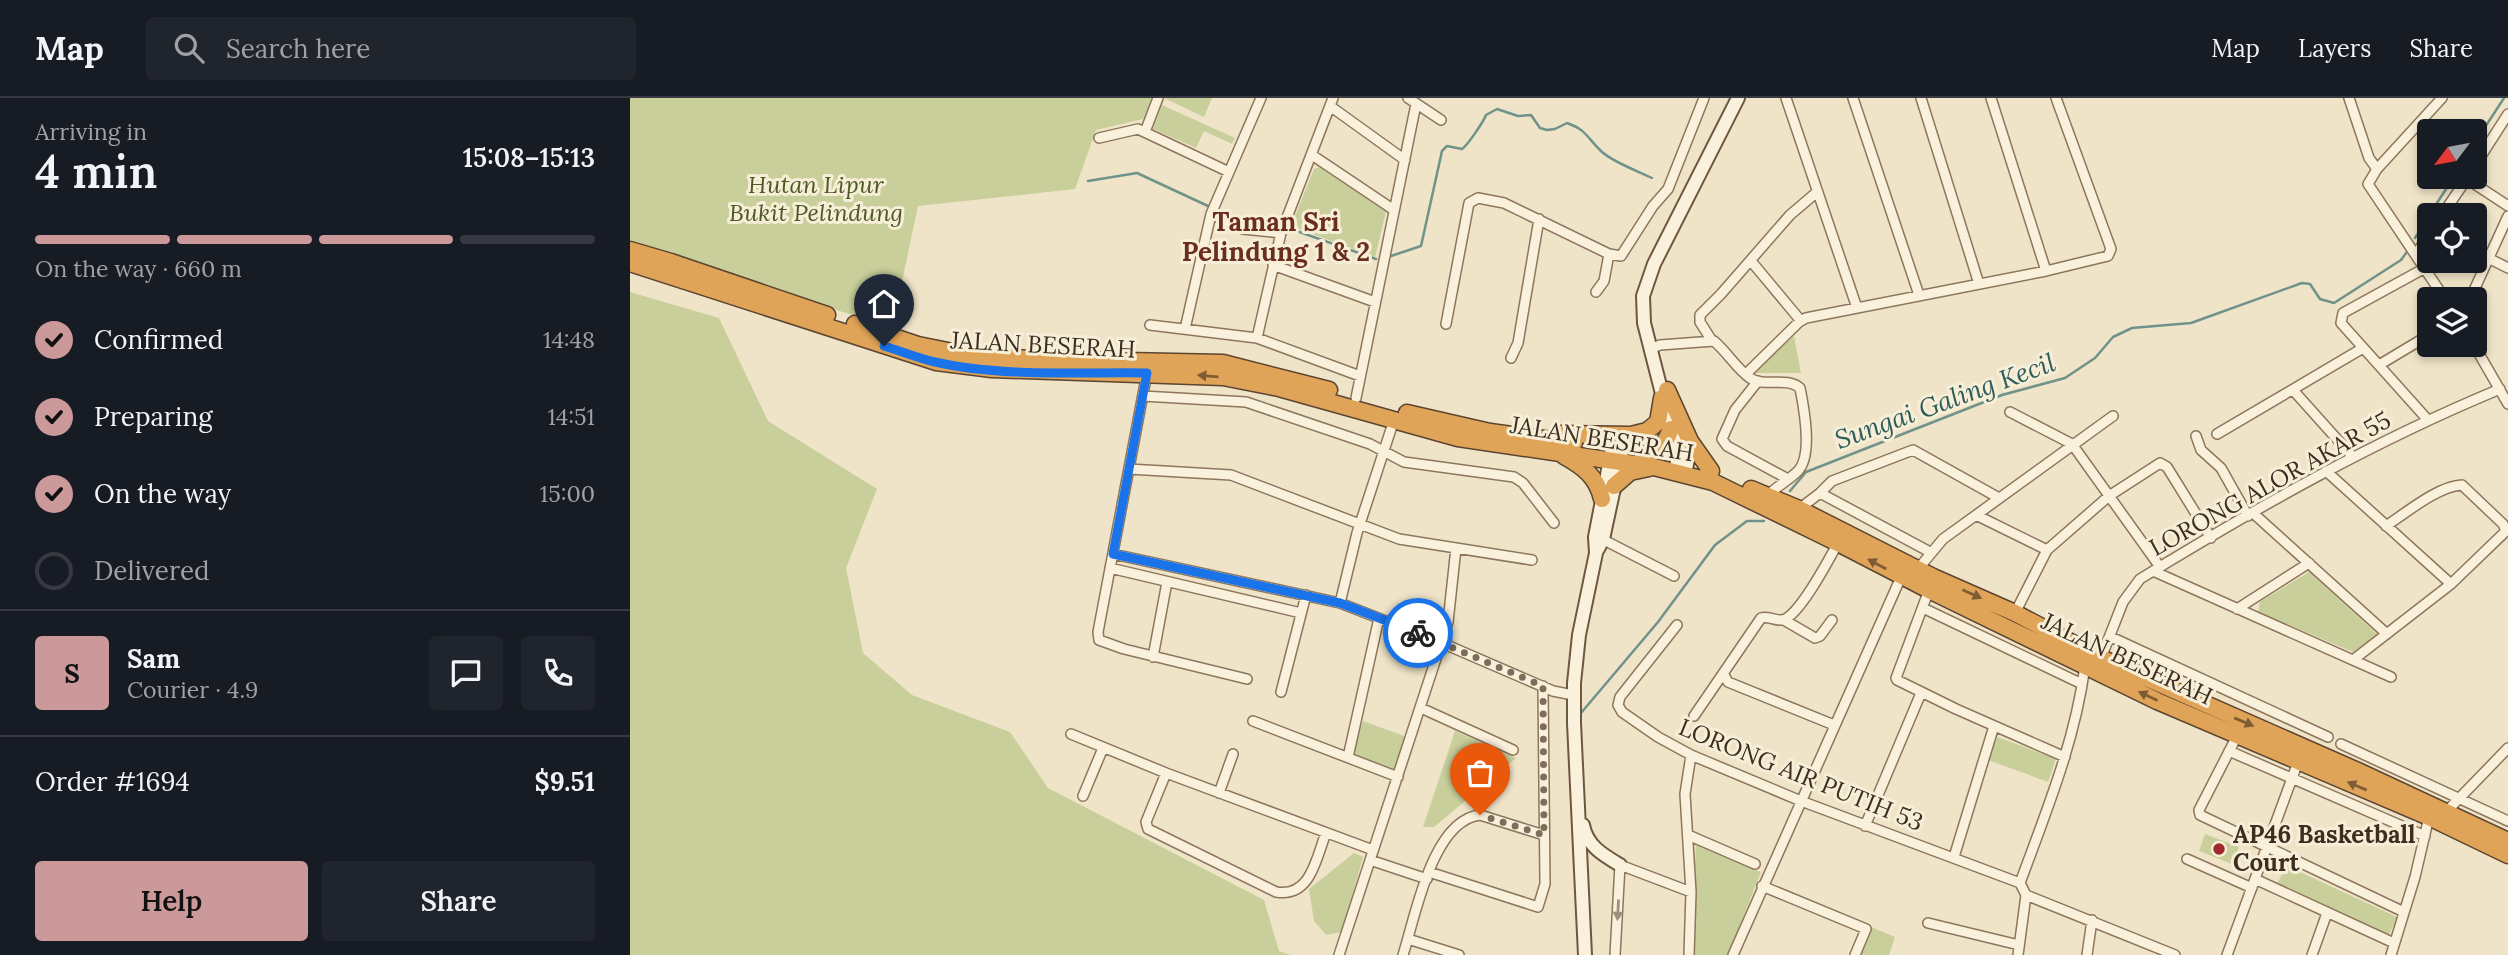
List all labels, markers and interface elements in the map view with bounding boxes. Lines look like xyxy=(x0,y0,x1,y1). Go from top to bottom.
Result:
search box xyxy=(146,17,636,80)
text: Map xyxy=(35,27,104,69)
icon: search xyxy=(170,29,208,67)
text: Search here xyxy=(226,32,370,65)
text: Map xyxy=(2211,33,2260,64)
text: Layers xyxy=(2298,33,2371,64)
text: Share xyxy=(2409,33,2473,64)
text: Arriving in xyxy=(35,117,147,146)
north arrow xyxy=(2417,119,2487,189)
map controls xyxy=(2417,119,2487,357)
text: 15:08–15:13 xyxy=(463,141,595,174)
text: 4 min xyxy=(35,142,157,201)
park label: Hutan Lipur Bukit Pelindung xyxy=(729,169,903,228)
button: locate xyxy=(2417,203,2487,273)
district label: Taman Sri Pelindung 1 & 2 xyxy=(1182,205,1370,268)
text: On the way · 660 m xyxy=(35,254,242,283)
pin xyxy=(854,274,914,346)
icon: home xyxy=(865,285,903,323)
button: layers xyxy=(2417,287,2487,357)
icon: check xyxy=(35,321,73,359)
text: Confirmed xyxy=(94,323,223,356)
street label: JALAN BESERAH xyxy=(949,324,1136,365)
text: 14:48 xyxy=(543,325,595,354)
water label: Sungai Galing Kecil xyxy=(1830,345,2060,456)
one-way arrow xyxy=(1197,370,1219,381)
icon: check xyxy=(35,398,73,436)
text: Preparing xyxy=(94,400,213,433)
text: 14:51 xyxy=(548,402,595,431)
street label: LORONG ALOR AKAR 55 xyxy=(2144,404,2396,563)
street label: JALAN BESERAH xyxy=(1507,409,1696,468)
icon: check xyxy=(35,475,73,513)
text: On the way xyxy=(94,477,231,510)
text: 15:00 xyxy=(540,479,595,508)
text: Delivered xyxy=(94,554,210,587)
one-way arrow xyxy=(1868,558,1887,570)
one-way arrow xyxy=(1962,588,1982,600)
courier xyxy=(1383,598,1453,668)
street label: JALAN BESERAH xyxy=(2036,605,2218,712)
icon: bike xyxy=(1399,614,1437,652)
button: chat xyxy=(429,636,503,710)
button: phone xyxy=(521,636,595,710)
text: Sam xyxy=(127,642,180,675)
text: S xyxy=(64,657,80,690)
text: Courier · 4.9 xyxy=(127,675,258,704)
one-way arrow xyxy=(2138,691,2158,702)
street label: LORONG AIR PUTIH 53 xyxy=(1674,711,1928,838)
one-way arrow xyxy=(2234,717,2255,728)
pin xyxy=(1450,743,1510,815)
icon: bag xyxy=(1461,754,1499,792)
text: Order #1694 xyxy=(35,765,190,798)
text: $9.51 xyxy=(534,765,595,798)
one-way arrow xyxy=(2346,780,2367,791)
place label: AP46 Basketball Court xyxy=(2233,819,2415,878)
marker: AP46 Basketball Court xyxy=(2211,841,2227,857)
button: Help xyxy=(35,861,308,941)
button: Share xyxy=(322,861,595,941)
one-way arrow xyxy=(1612,899,1623,921)

